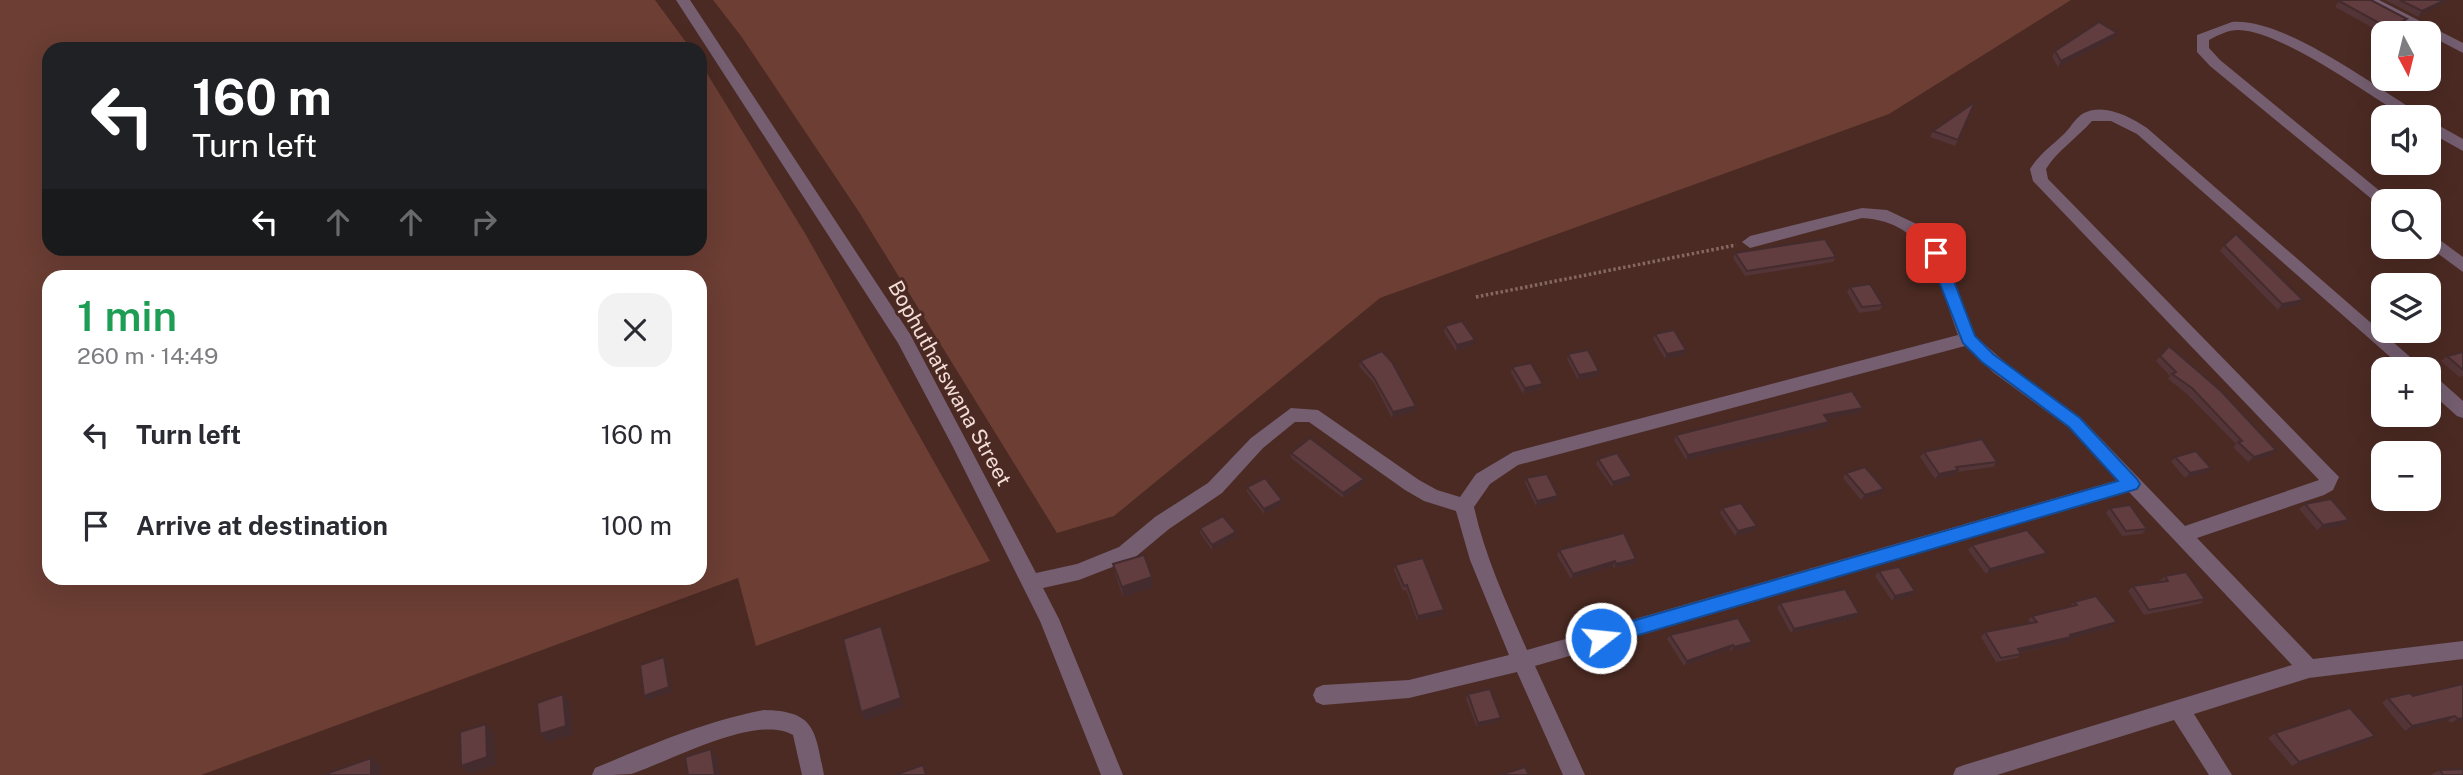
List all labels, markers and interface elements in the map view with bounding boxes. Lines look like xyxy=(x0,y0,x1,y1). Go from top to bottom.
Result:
north arrow xyxy=(2371,21,2441,91)
map controls xyxy=(2371,21,2441,511)
text: 160 m xyxy=(192,68,332,126)
icon: left xyxy=(77,70,168,161)
button: sound xyxy=(2371,105,2441,175)
text: Turn left xyxy=(192,127,317,164)
button: search xyxy=(2371,189,2441,259)
icon: left xyxy=(246,203,284,241)
icon: ahead xyxy=(319,203,357,241)
icon: ahead xyxy=(392,203,430,241)
icon: right xyxy=(465,203,503,241)
pin xyxy=(1906,223,1966,283)
icon: arrive xyxy=(1917,234,1955,272)
button: layers xyxy=(2371,273,2441,343)
street label: Bophuthatswana Street xyxy=(883,276,1017,490)
text: 1 min xyxy=(77,291,177,340)
button: close xyxy=(598,293,672,367)
text: 260 m · 14:49 xyxy=(77,342,218,369)
button: + xyxy=(2371,357,2441,427)
icon: left xyxy=(77,416,115,454)
text: Turn left xyxy=(136,419,241,450)
text: 160 m xyxy=(601,419,672,450)
button: − xyxy=(2371,441,2441,511)
icon: arrive xyxy=(77,507,115,545)
text: Arrive at destination xyxy=(136,510,388,541)
text: 100 m xyxy=(601,510,672,541)
position arrow xyxy=(1564,601,1638,675)

